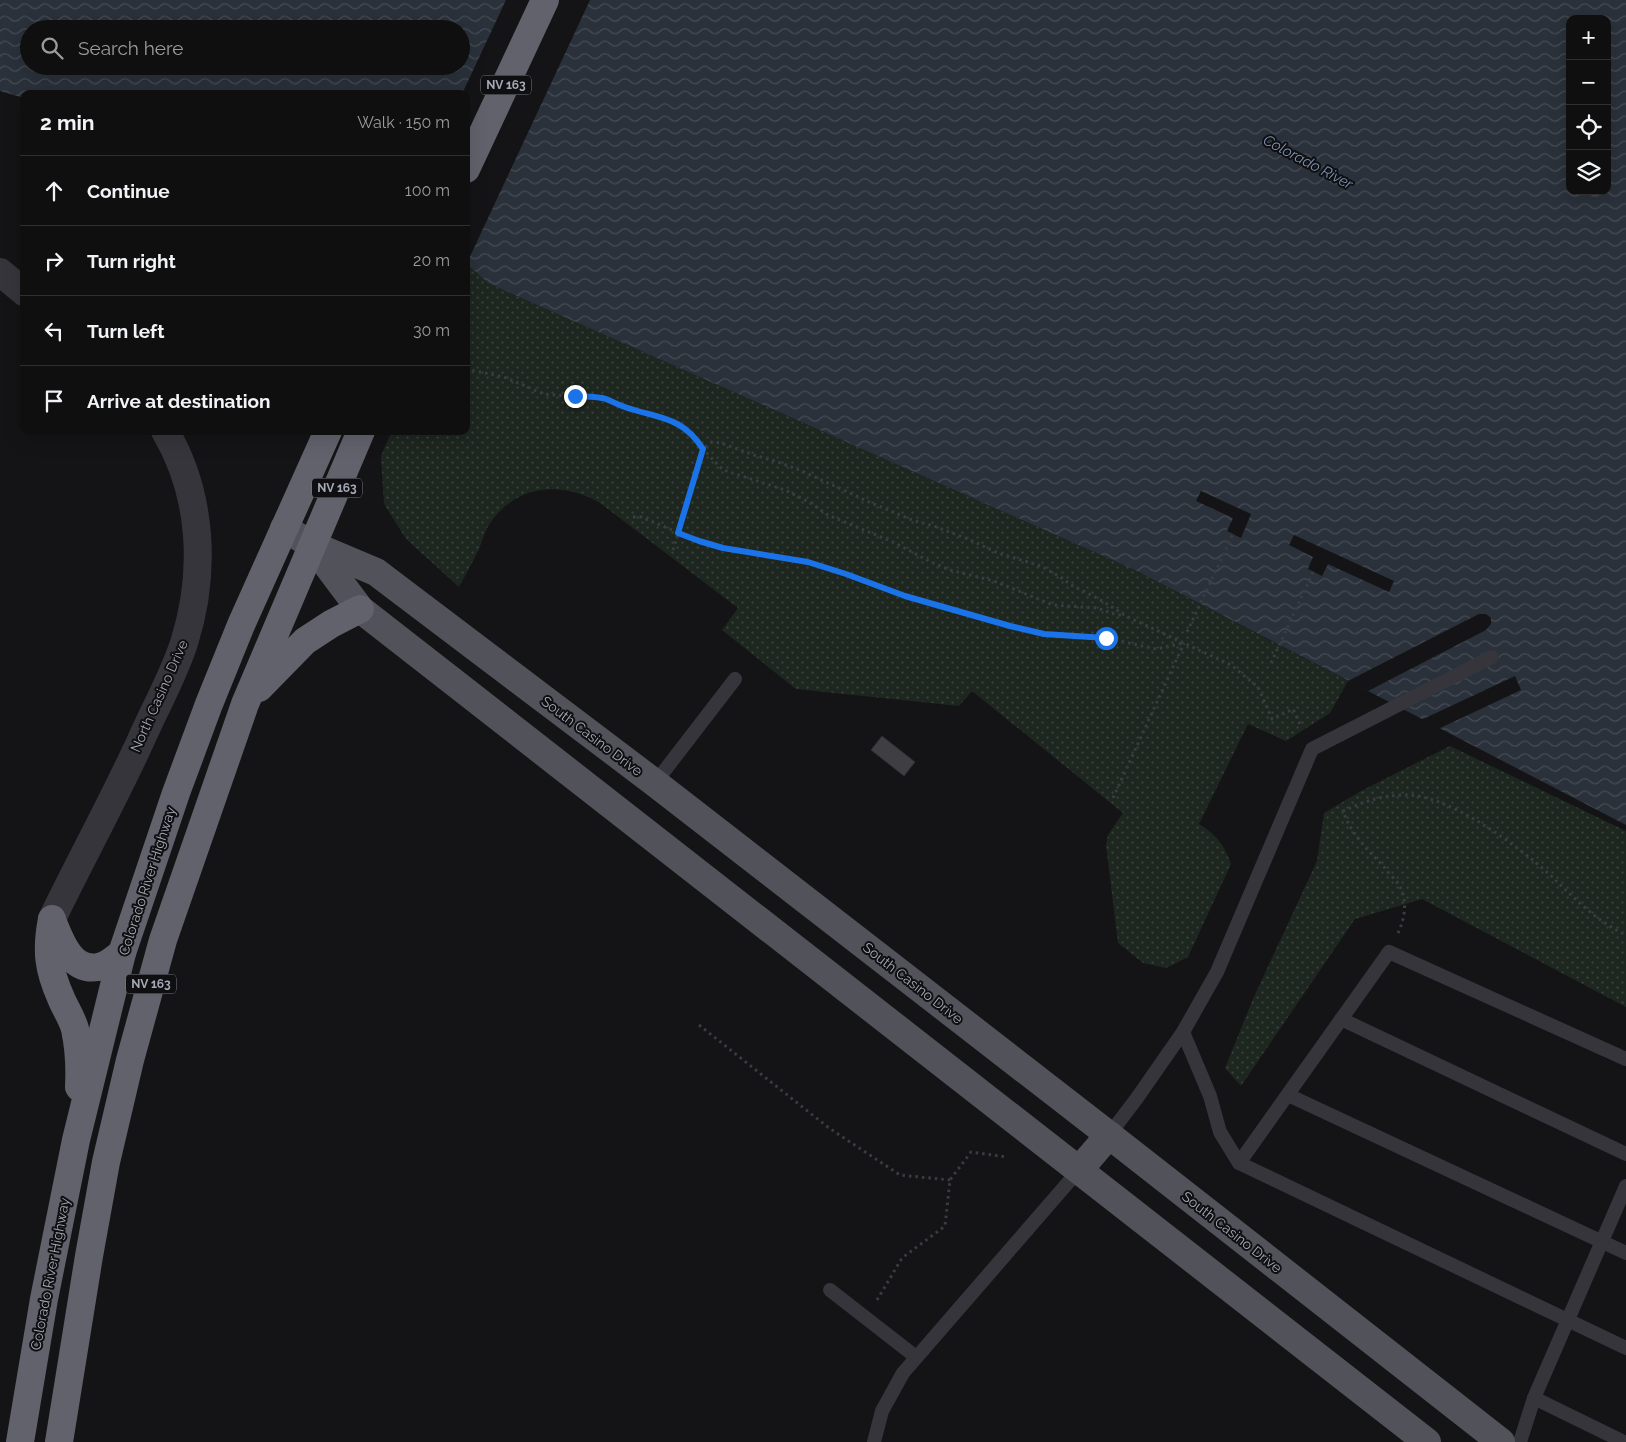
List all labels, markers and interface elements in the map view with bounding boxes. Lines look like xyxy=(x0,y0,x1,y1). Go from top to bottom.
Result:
map controls xyxy=(1566,15,1611,195)
button: + xyxy=(1566,15,1611,60)
search box xyxy=(20,20,470,75)
icon: search xyxy=(38,34,66,62)
text: Search here xyxy=(78,37,184,59)
button: − xyxy=(1566,60,1611,105)
road number: NV 163 xyxy=(481,76,531,94)
button: locate xyxy=(1566,105,1611,150)
text: 2 min xyxy=(40,110,94,135)
text: Walk · 150 m xyxy=(357,113,450,132)
water label: Colorado River xyxy=(1260,131,1357,194)
button: layers xyxy=(1566,150,1611,195)
icon: ahead xyxy=(40,177,68,205)
text: Continue xyxy=(87,180,170,202)
text: 100 m xyxy=(405,181,450,200)
icon: right xyxy=(40,247,68,275)
text: Turn right xyxy=(87,250,176,272)
text: 20 m xyxy=(413,251,450,270)
icon: left xyxy=(40,317,68,345)
text: Turn left xyxy=(87,320,164,342)
text: 30 m xyxy=(413,321,450,340)
route end xyxy=(564,385,587,408)
icon: arrive xyxy=(40,387,68,415)
text: Arrive at destination xyxy=(87,390,271,412)
road number: NV 163 xyxy=(312,478,362,498)
route start xyxy=(1095,627,1118,650)
street label: North Casino Drive xyxy=(127,638,191,754)
street label: South Casino Drive xyxy=(538,693,646,779)
street label: Colorado River Highway xyxy=(115,804,179,957)
street label: South Casino Drive xyxy=(860,939,966,1027)
road number: NV 163 xyxy=(126,974,176,994)
street label: South Casino Drive xyxy=(1179,1188,1285,1276)
street label: Colorado River Highway xyxy=(27,1196,73,1352)

